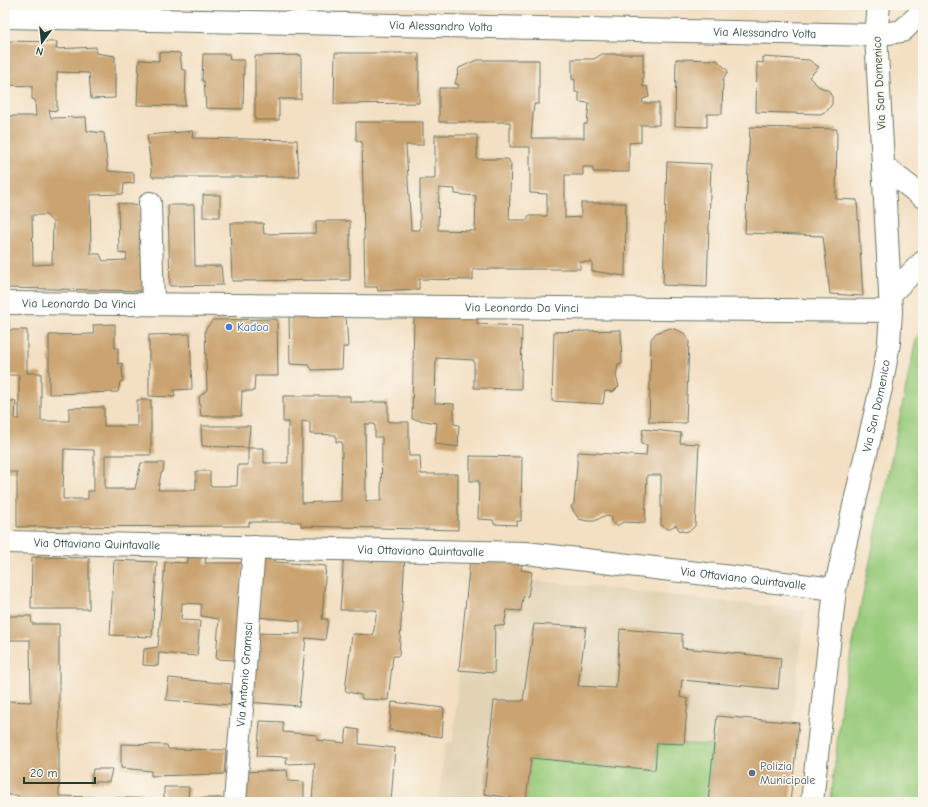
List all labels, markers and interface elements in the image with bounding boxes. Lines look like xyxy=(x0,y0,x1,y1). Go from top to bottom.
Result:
street label: Via Alessandro Volta xyxy=(389,18,493,34)
north arrow xyxy=(22,22,62,62)
street label: Via Alessandro Volta xyxy=(713,25,817,41)
street label: Via San Domenico xyxy=(870,36,888,130)
text: N xyxy=(34,44,45,58)
street label: Via Leonardo Da Vinci xyxy=(22,296,136,311)
street label: Via Leonardo Da Vinci xyxy=(465,300,579,315)
place label: Kadoa xyxy=(237,320,269,334)
marker: Kadoa xyxy=(224,322,234,332)
street label: Via San Domenico xyxy=(860,359,893,453)
street label: Via Ottaviano Quintavalle xyxy=(34,536,160,552)
street label: Via Ottaviano Quintavalle xyxy=(358,542,484,559)
street label: Via Ottaviano Quintavalle xyxy=(680,564,807,593)
street label: Via Antonio Gramsci xyxy=(234,621,255,727)
scale bar xyxy=(24,759,95,785)
place label: Polizia Municipale xyxy=(760,759,815,787)
text: 20 m xyxy=(30,766,58,780)
marker: Polizia Municipale xyxy=(747,768,757,778)

